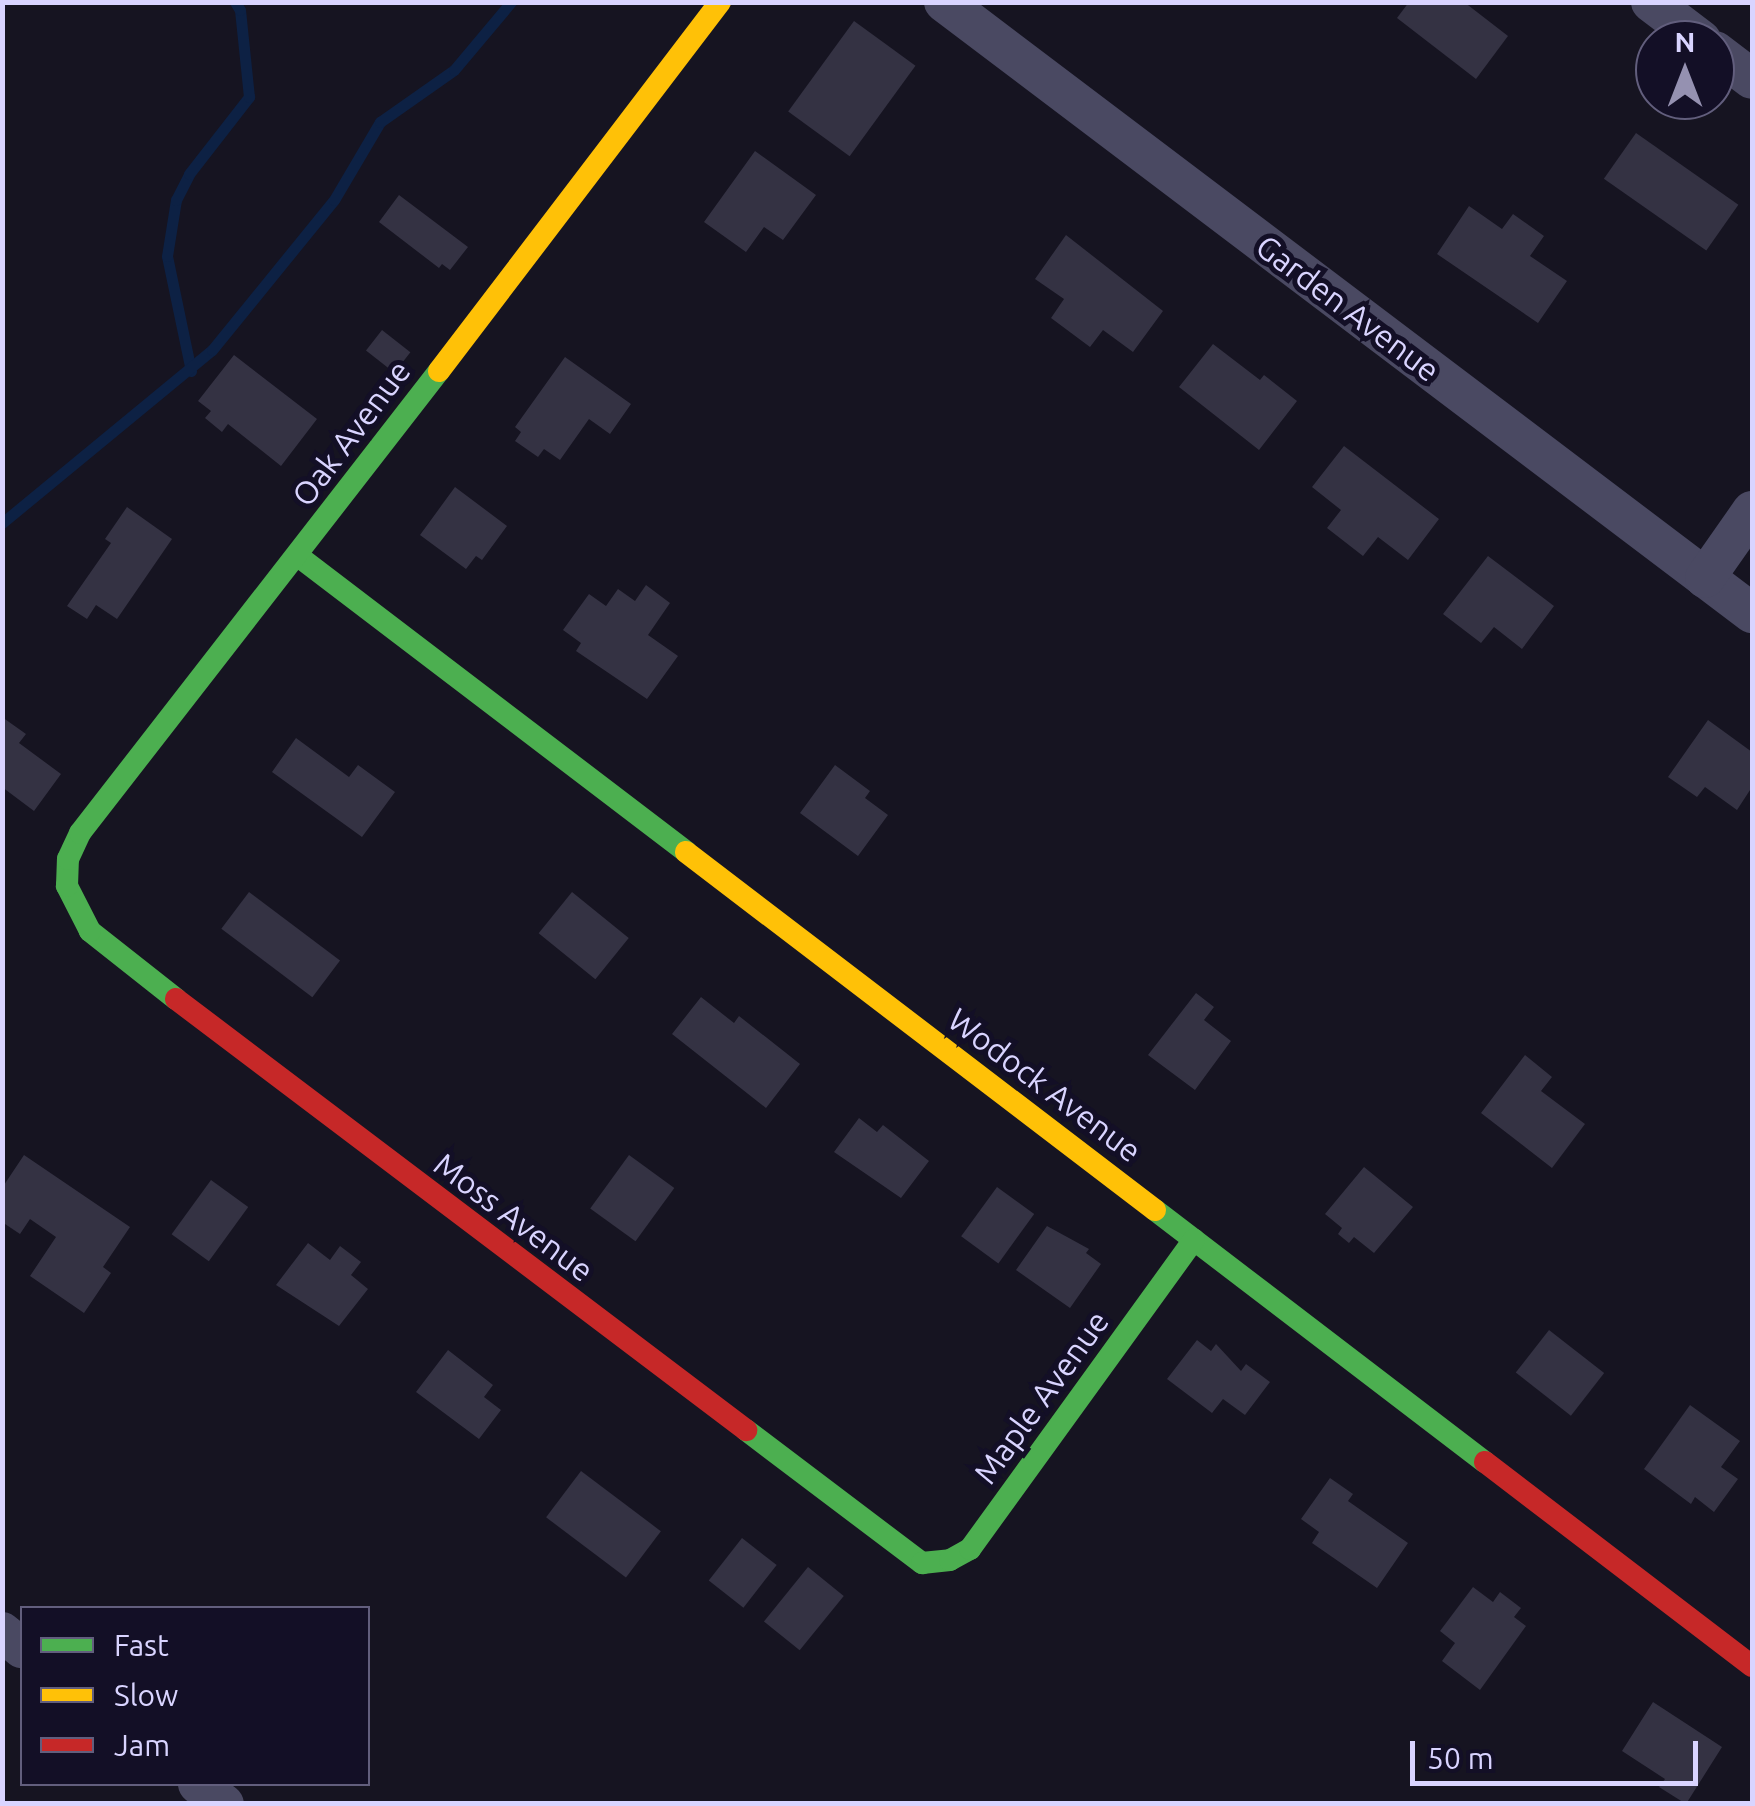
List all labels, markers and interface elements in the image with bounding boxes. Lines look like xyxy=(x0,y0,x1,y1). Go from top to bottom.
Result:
north arrow xyxy=(1635,20,1735,120)
text: N xyxy=(1675,26,1695,57)
street label: Garden Avenue xyxy=(1249,227,1447,389)
street label: Oak Avenue xyxy=(284,353,418,513)
street label: Wodock Avenue xyxy=(941,1000,1149,1170)
street label: Moss Avenue xyxy=(427,1145,601,1289)
street label: Maple Avenue xyxy=(965,1303,1117,1491)
legend xyxy=(20,1606,370,1786)
text: Fast xyxy=(114,1628,169,1662)
text: Slow xyxy=(114,1678,178,1712)
scale bar xyxy=(1415,1721,1702,1783)
text: Jam xyxy=(114,1728,170,1762)
text: 50 m xyxy=(1427,1741,1494,1775)

